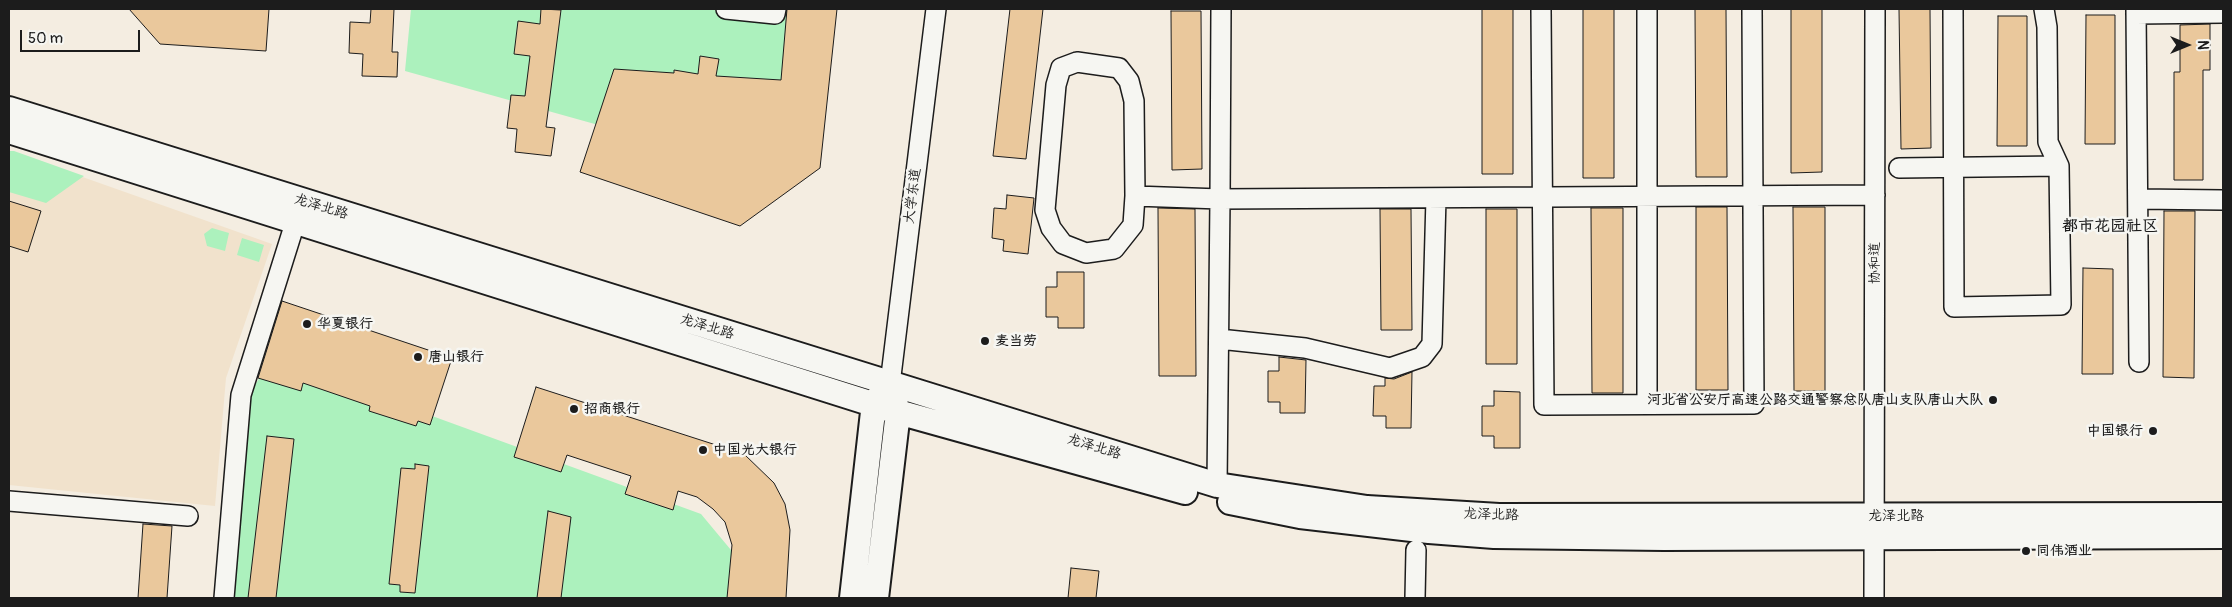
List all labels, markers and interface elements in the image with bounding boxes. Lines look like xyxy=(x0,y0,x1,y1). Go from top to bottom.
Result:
scale bar xyxy=(22,20,142,52)
north arrow xyxy=(2162,20,2212,70)
text: 50 m xyxy=(28,29,63,48)
text: N xyxy=(2194,40,2211,50)
street label: 大学东道 xyxy=(901,167,925,225)
street label: 龙泽北路 xyxy=(292,191,350,223)
district label: 都市花园社区 xyxy=(2062,217,2158,237)
street label: 协和道 xyxy=(1867,242,1883,284)
street label: 龙泽北路 xyxy=(678,311,736,343)
place label: 华夏银行 xyxy=(317,316,373,332)
marker: 华夏银行 xyxy=(301,318,313,330)
place label: 麦当劳 xyxy=(995,333,1037,349)
marker: 麦当劳 xyxy=(979,335,991,347)
place label: 唐山银行 xyxy=(428,349,484,365)
marker: 唐山银行 xyxy=(412,351,424,363)
place label: 河北省公安厅高速公路交通警察总队唐山支队唐山大队 xyxy=(1647,392,1983,408)
marker: 河北省公安厅高速公路交通警察总队唐山支队唐山大队 xyxy=(1987,394,1999,406)
place label: 招商银行 xyxy=(584,401,640,417)
marker: 招商银行 xyxy=(568,403,580,415)
place label: 中国银行 xyxy=(2087,423,2143,439)
marker: 中国银行 xyxy=(2147,425,2159,437)
street label: 龙泽北路 xyxy=(1065,431,1123,463)
place label: 中国光大银行 xyxy=(713,442,797,458)
marker: 中国光大银行 xyxy=(697,444,709,456)
street label: 龙泽北路 xyxy=(1463,506,1519,524)
street label: 龙泽北路 xyxy=(1868,508,1924,524)
place label: 同伟酒业 xyxy=(2036,543,2092,559)
marker: 同伟酒业 xyxy=(2020,545,2032,557)

